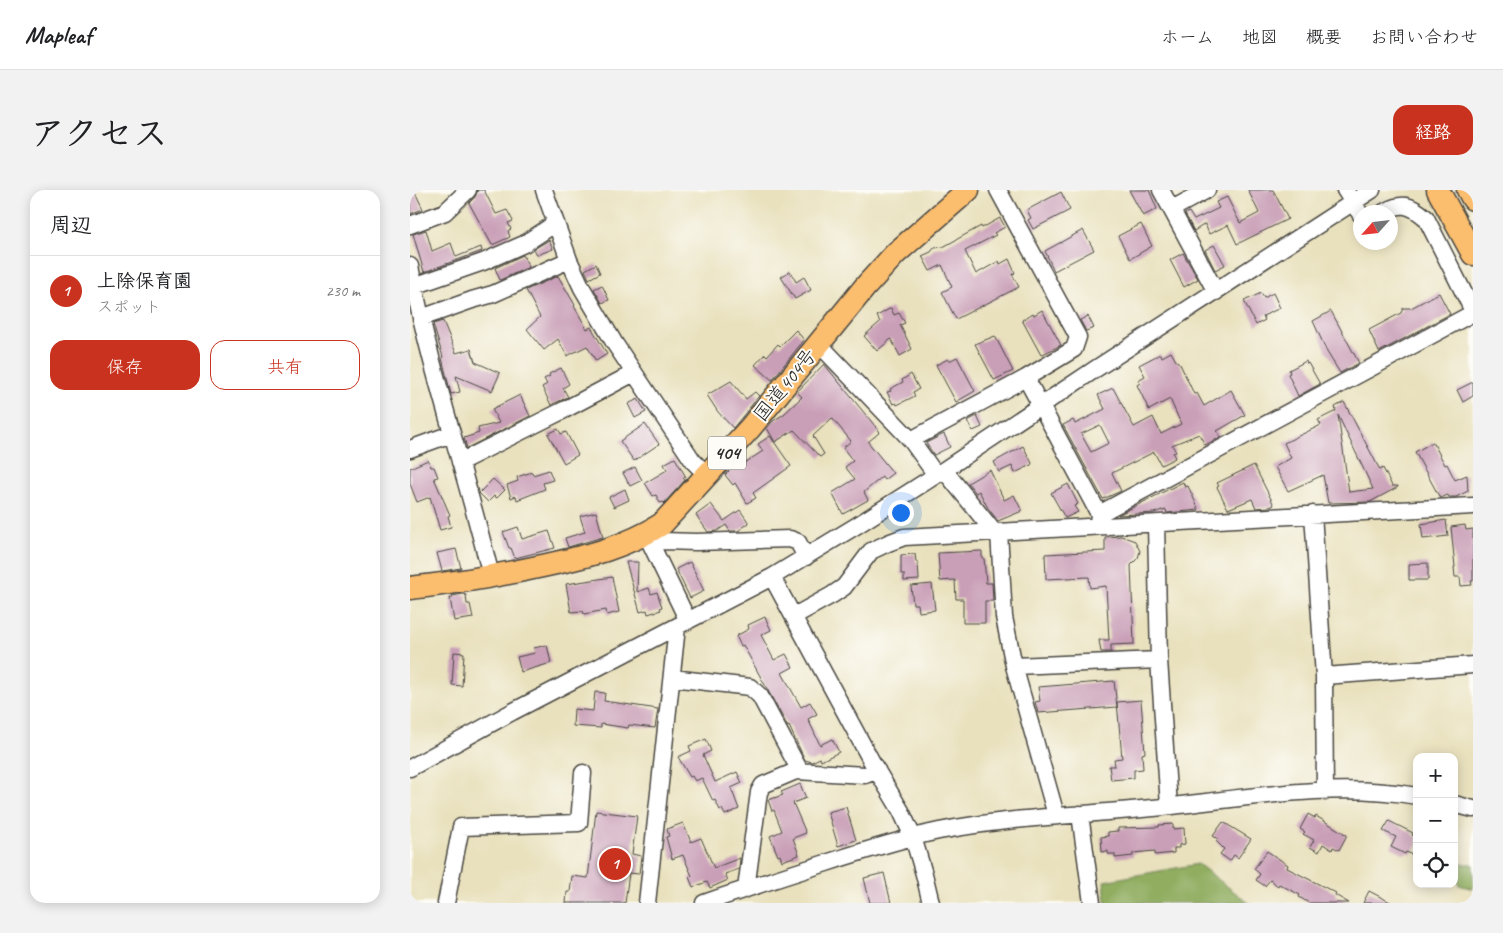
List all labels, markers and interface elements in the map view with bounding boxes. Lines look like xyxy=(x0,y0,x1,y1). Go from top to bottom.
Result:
text: Mapleaf xyxy=(25,20,92,50)
text: ホーム xyxy=(1161,26,1214,48)
text: 地図 xyxy=(1242,26,1278,48)
text: 概要 xyxy=(1306,26,1342,48)
text: お問い合わせ xyxy=(1370,26,1478,48)
button: 経路 xyxy=(1393,105,1473,155)
text: アクセス xyxy=(30,111,168,156)
north arrow xyxy=(1353,205,1398,250)
text: 周辺 xyxy=(50,212,92,238)
text: 上除保育園 xyxy=(97,269,192,293)
text: 1 xyxy=(62,281,70,301)
text: 230 m xyxy=(326,281,360,301)
text: スポット xyxy=(97,297,161,317)
button: 保存 xyxy=(50,340,200,390)
button: 共有 xyxy=(210,340,360,390)
street label: 国道404号 xyxy=(748,343,822,427)
road number: 404 xyxy=(708,437,746,470)
your location xyxy=(888,500,914,526)
map controls xyxy=(1413,753,1458,888)
button: + xyxy=(1413,753,1458,798)
button: − xyxy=(1413,798,1458,843)
button: locate xyxy=(1413,843,1458,888)
pin: 1 xyxy=(599,845,631,883)

